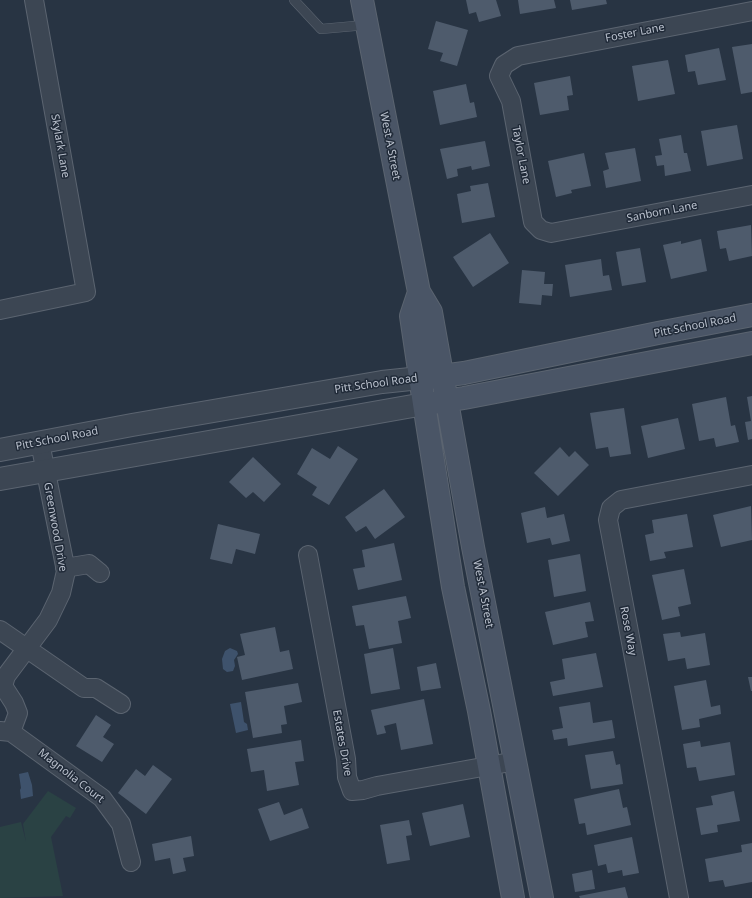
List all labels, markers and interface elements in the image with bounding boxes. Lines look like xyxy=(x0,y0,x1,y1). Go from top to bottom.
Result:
street label: Foster Lane xyxy=(604,21,666,45)
street label: West A Street xyxy=(377,111,403,181)
street label: Skylark Lane xyxy=(48,113,72,179)
street label: Taylor Lane xyxy=(509,125,533,185)
street label: Sanborn Lane xyxy=(626,199,698,225)
street label: Pitt School Road xyxy=(653,312,737,340)
street label: Pitt School Road xyxy=(334,372,418,396)
street label: Pitt School Road xyxy=(15,425,99,453)
street label: Greenwood Drive xyxy=(41,481,69,573)
street label: West A Street xyxy=(470,559,496,629)
street label: Rose Way xyxy=(617,605,639,657)
street label: Estates Drive xyxy=(330,709,354,777)
street label: Magnolia Court xyxy=(35,746,107,806)

